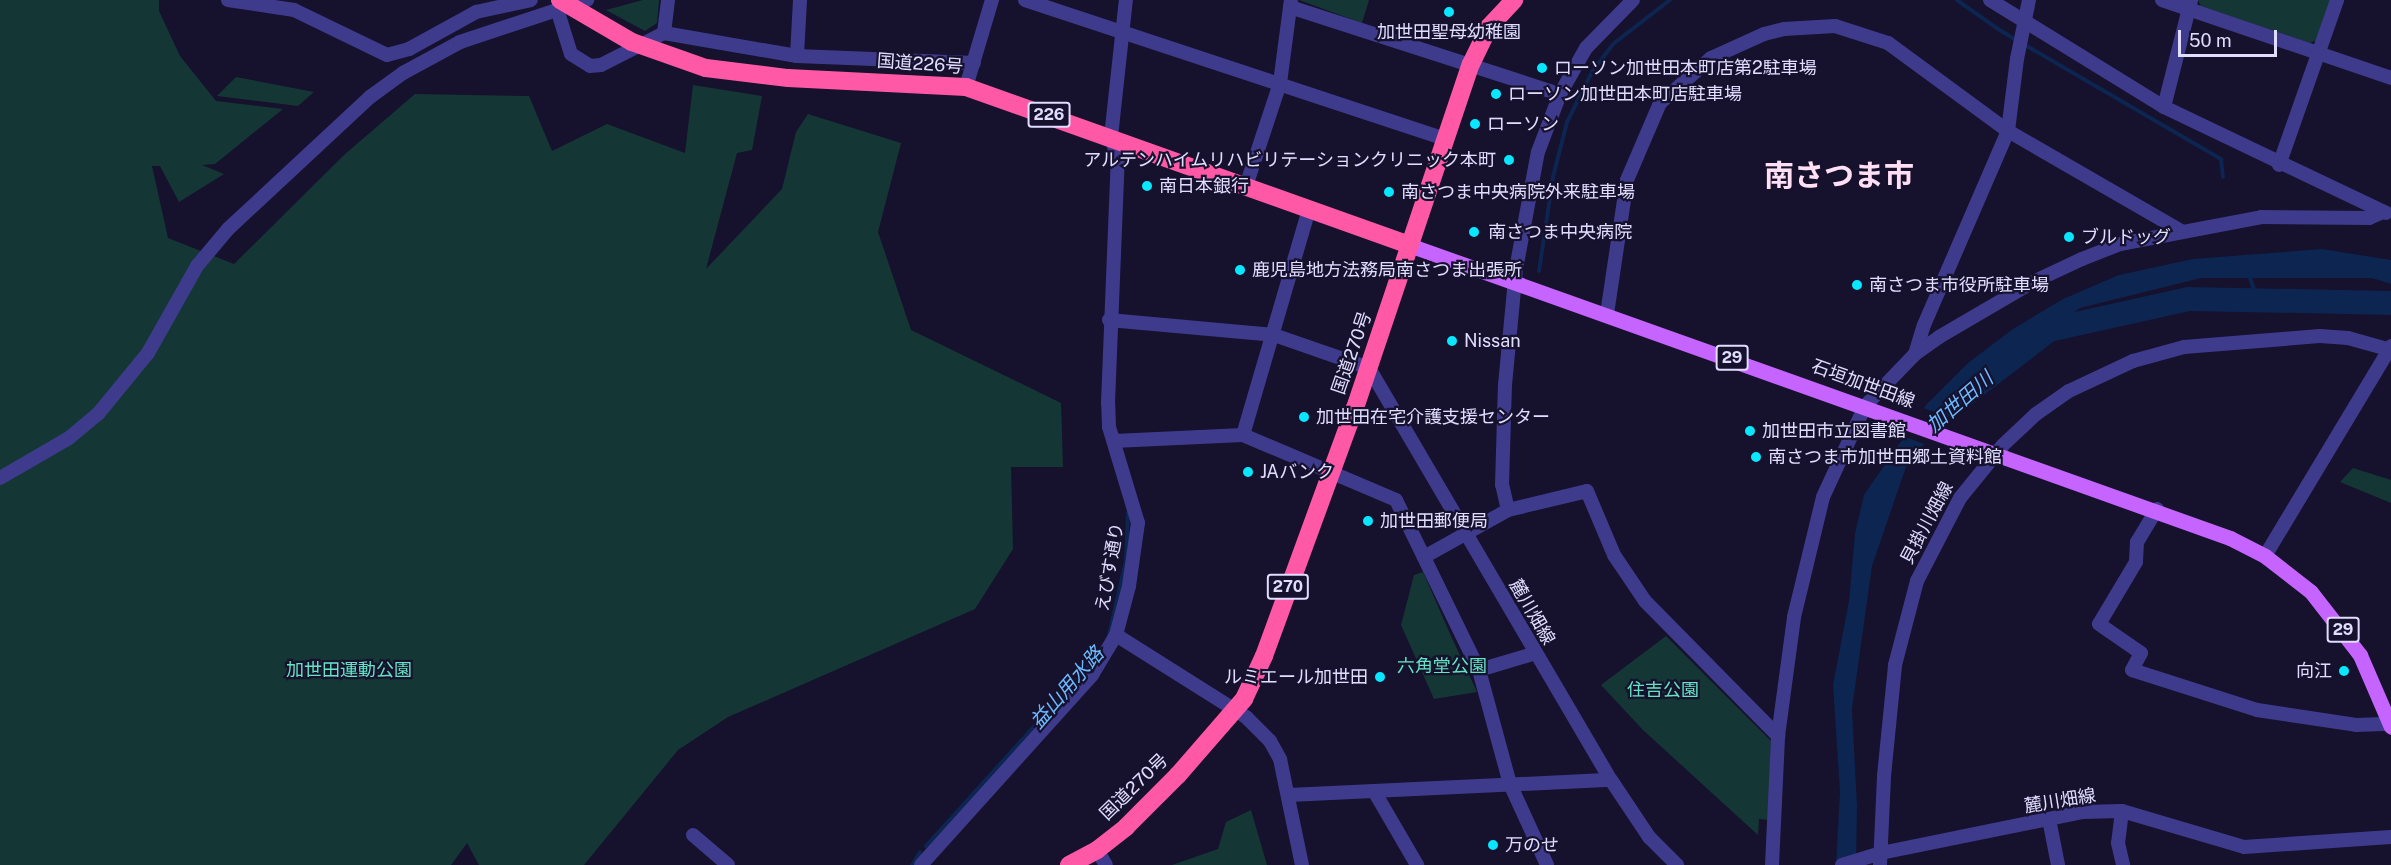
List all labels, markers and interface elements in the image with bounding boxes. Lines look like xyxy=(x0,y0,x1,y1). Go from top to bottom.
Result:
marker: 加世田聖母幼稚園 xyxy=(1442,5,1456,19)
scale bar xyxy=(2181,18,2280,56)
place label: 加世田聖母幼稚園 xyxy=(1377,21,1521,43)
text: 50 m xyxy=(2189,30,2232,51)
street label: 国道226号 xyxy=(876,50,964,78)
place label: ローソン加世田本町店第2駐車場 xyxy=(1554,57,1817,79)
marker: ローソン加世田本町店第2駐車場 xyxy=(1535,61,1549,75)
place label: ローソン加世田本町店駐車場 xyxy=(1508,83,1742,105)
marker: ローソン加世田本町店駐車場 xyxy=(1489,87,1503,101)
road number: 226 xyxy=(1026,102,1072,128)
place label: ローソン xyxy=(1487,113,1559,135)
marker: ローソン xyxy=(1468,117,1482,131)
place label: アルテンハイムリハビリテーションクリニック本町 xyxy=(1082,149,1496,171)
marker: アルテンハイムリハビリテーションクリニック本町 xyxy=(1500,151,1518,169)
district label: 南さつま市 xyxy=(1764,157,1914,193)
place label: 南日本銀行 xyxy=(1159,175,1249,197)
marker: 南日本銀行 xyxy=(1140,179,1154,193)
place label: 南さつま中央病院外来駐車場 xyxy=(1401,181,1635,203)
marker: 南さつま中央病院外来駐車場 xyxy=(1382,185,1396,199)
place label: 南さつま中央病院 xyxy=(1488,221,1632,243)
marker: 南さつま中央病院 xyxy=(1465,223,1483,241)
place label: ブルドッグ xyxy=(2081,226,2171,248)
marker: ブルドッグ xyxy=(2062,230,2076,244)
place label: 鹿児島地方法務局南さつま出張所 xyxy=(1252,259,1522,281)
marker: 鹿児島地方法務局南さつま出張所 xyxy=(1233,263,1247,277)
place label: 南さつま市役所駐車場 xyxy=(1869,274,2049,296)
marker: 南さつま市役所駐車場 xyxy=(1850,278,1864,292)
street label: 国道270号 xyxy=(1328,309,1376,397)
place label: Nissan xyxy=(1464,330,1521,352)
marker: Nissan xyxy=(1445,334,1459,348)
road number: 29 xyxy=(1716,345,1748,371)
street label: 石垣加世田線 xyxy=(1809,355,1917,413)
water label: 加世田川 xyxy=(1922,367,1998,437)
place label: 加世田在宅介護支援センター xyxy=(1316,406,1550,428)
marker: 加世田在宅介護支援センター xyxy=(1297,410,1311,424)
place label: 加世田市立図書館 xyxy=(1762,420,1906,442)
marker: 加世田市立図書館 xyxy=(1743,424,1757,438)
place label: 南さつま市加世田郷土資料館 xyxy=(1768,446,2002,468)
marker: 南さつま市加世田郷土資料館 xyxy=(1749,450,1763,464)
place label: JAバンク xyxy=(1260,461,1333,483)
marker: JAバンク xyxy=(1241,465,1255,479)
street label: 貝掛川畑線 xyxy=(1896,478,1958,568)
place label: 加世田郵便局 xyxy=(1380,510,1488,532)
marker: 加世田郵便局 xyxy=(1361,514,1375,528)
street label: えびす通り xyxy=(1092,521,1128,613)
road number: 270 xyxy=(1266,574,1310,600)
street label: 麓川畑線 xyxy=(1505,575,1559,649)
road number: 29 xyxy=(2326,617,2360,643)
water label: 益山用水路 xyxy=(1025,642,1109,734)
park label: 六角堂公園 xyxy=(1397,655,1487,677)
park label: 加世田運動公園 xyxy=(286,659,412,681)
place label: 向江 xyxy=(2296,660,2332,682)
marker: 向江 xyxy=(2337,664,2351,678)
place label: ルミエール加世田 xyxy=(1224,666,1368,688)
marker: ルミエール加世田 xyxy=(1373,670,1387,684)
park label: 住吉公園 xyxy=(1627,679,1699,701)
street label: 国道270号 xyxy=(1095,749,1173,825)
street label: 麓川畑線 xyxy=(2023,785,2097,817)
place label: 万のせ xyxy=(1505,834,1559,856)
marker: 万のせ xyxy=(1486,838,1500,852)

